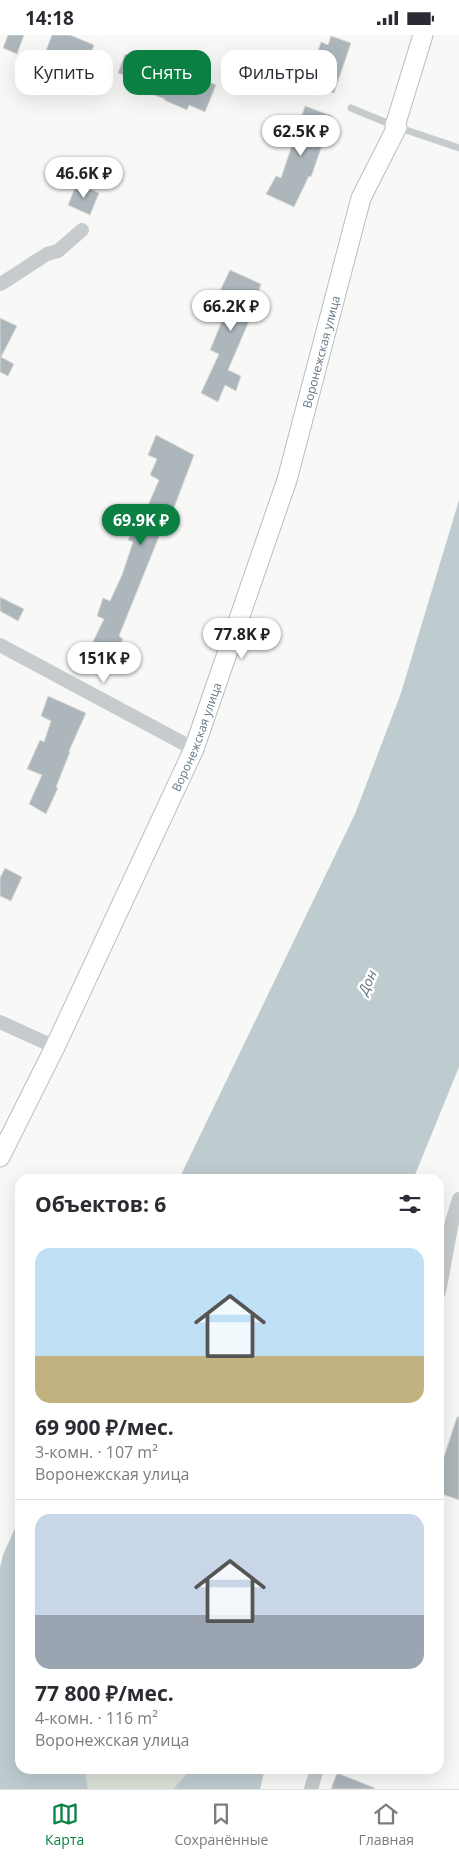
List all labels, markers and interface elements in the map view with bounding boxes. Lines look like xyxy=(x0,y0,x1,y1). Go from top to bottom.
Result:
text: 14:18 xyxy=(25,5,74,31)
chip: Купить xyxy=(15,50,113,95)
chip: Снять xyxy=(123,50,211,95)
chip: Фильтры xyxy=(221,50,337,95)
pin: 62.5K ₽ xyxy=(255,115,347,157)
text: 62.5K ₽ xyxy=(273,120,329,142)
pin: 46.6K ₽ xyxy=(38,156,130,199)
text: 46.6K ₽ xyxy=(56,162,112,184)
pin: 66.2K ₽ xyxy=(185,289,277,332)
street label: Воронежская улица xyxy=(298,294,344,410)
text: 66.2K ₽ xyxy=(203,295,259,317)
pin: 69.9K ₽ xyxy=(95,503,187,546)
text: 69.9K ₽ xyxy=(113,509,169,531)
pin: 77.8K ₽ xyxy=(196,617,288,660)
text: 77.8K ₽ xyxy=(214,623,270,645)
pin: 151K ₽ xyxy=(63,641,145,684)
text: 151K ₽ xyxy=(78,647,130,669)
street label: Воронежская улица xyxy=(167,680,225,794)
water label: Дон xyxy=(352,967,381,999)
text: Объектов: 6 xyxy=(35,1190,166,1218)
icon: filters xyxy=(396,1190,424,1218)
icon: home xyxy=(185,1281,275,1371)
text: 69 900 ₽/мес. xyxy=(35,1413,174,1441)
text: 3-комн. · 107 m² xyxy=(35,1441,158,1463)
text: Воронежская улица xyxy=(35,1463,189,1485)
icon: home xyxy=(185,1546,275,1636)
text: 77 800 ₽/мес. xyxy=(35,1679,174,1707)
text: 4-комн. · 116 m² xyxy=(35,1707,158,1729)
text: Воронежская улица xyxy=(35,1729,189,1751)
tab: Карта xyxy=(45,1800,84,1849)
tab: Сохранённые xyxy=(174,1800,268,1849)
tab: Главная xyxy=(358,1800,414,1849)

